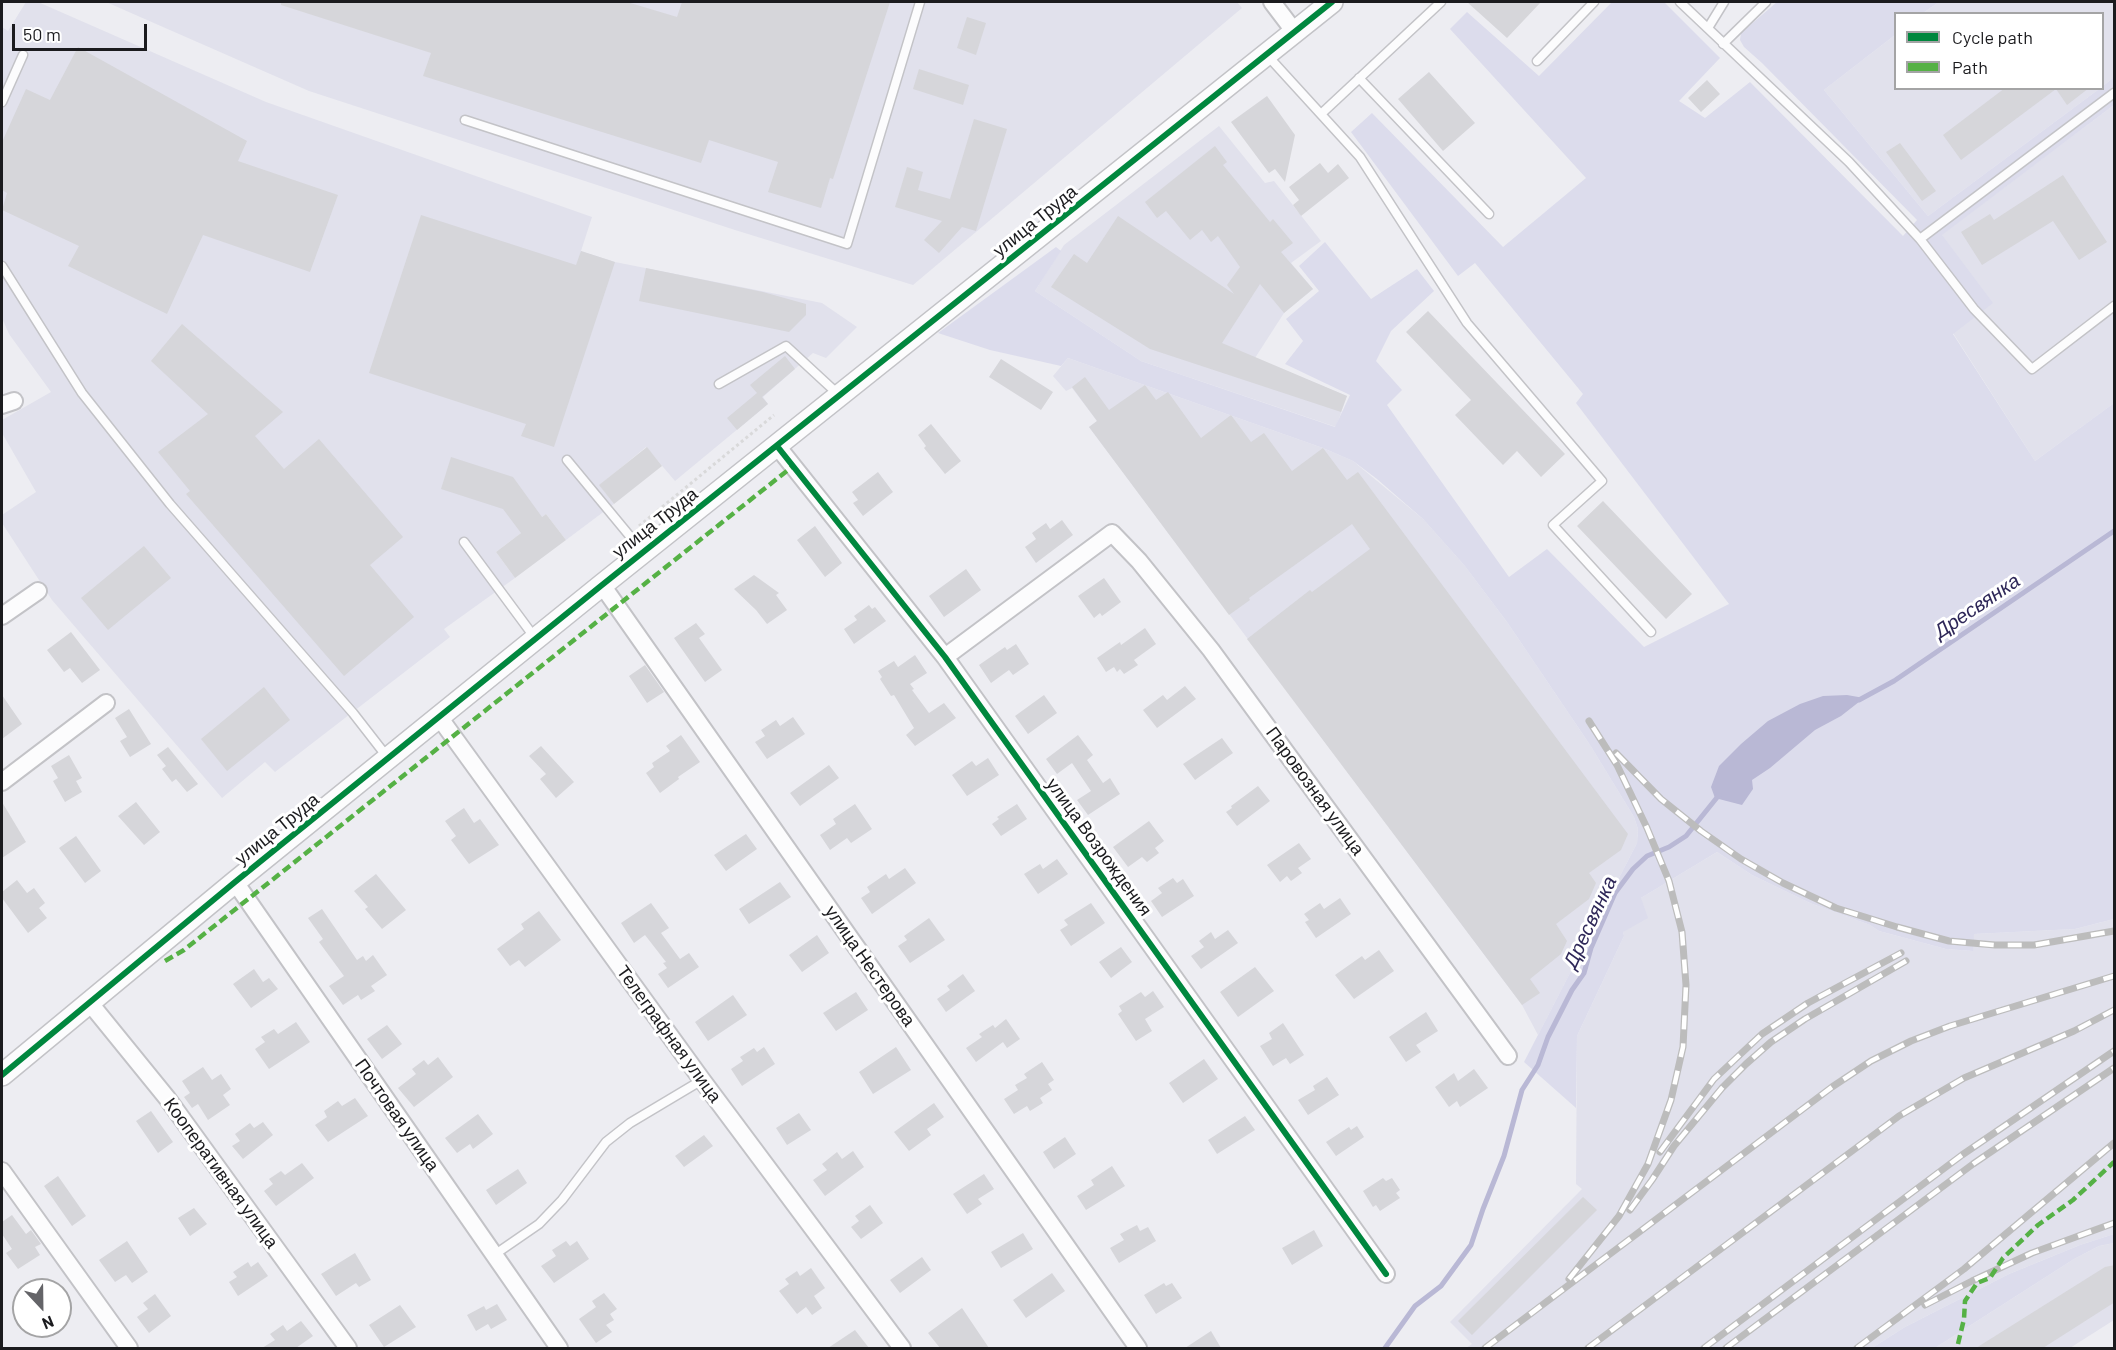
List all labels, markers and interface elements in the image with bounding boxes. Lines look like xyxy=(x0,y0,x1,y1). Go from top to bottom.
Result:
scale bar xyxy=(15,12,150,50)
legend xyxy=(1894,12,2104,90)
text: 50 m xyxy=(23,23,61,45)
text: Cycle path xyxy=(1952,26,2033,48)
text: Path xyxy=(1952,56,1988,78)
street label: улица Труда xyxy=(989,181,1081,261)
street label: улица Труда xyxy=(608,483,702,563)
water label: Дресвянка xyxy=(1930,569,2024,643)
street label: Паровозная улица xyxy=(1261,723,1369,859)
street label: улица Возрождения xyxy=(1042,774,1156,920)
street label: улица Труда xyxy=(231,789,323,869)
water label: Дресвянка xyxy=(1558,872,1622,972)
street label: улица Нестерова xyxy=(820,901,920,1031)
street label: Телеграфная улица xyxy=(612,961,726,1107)
street label: Почтовая улица xyxy=(350,1055,444,1175)
street label: Кооперативная улица xyxy=(159,1094,283,1252)
north arrow xyxy=(12,1278,72,1338)
text: N xyxy=(40,1312,57,1334)

